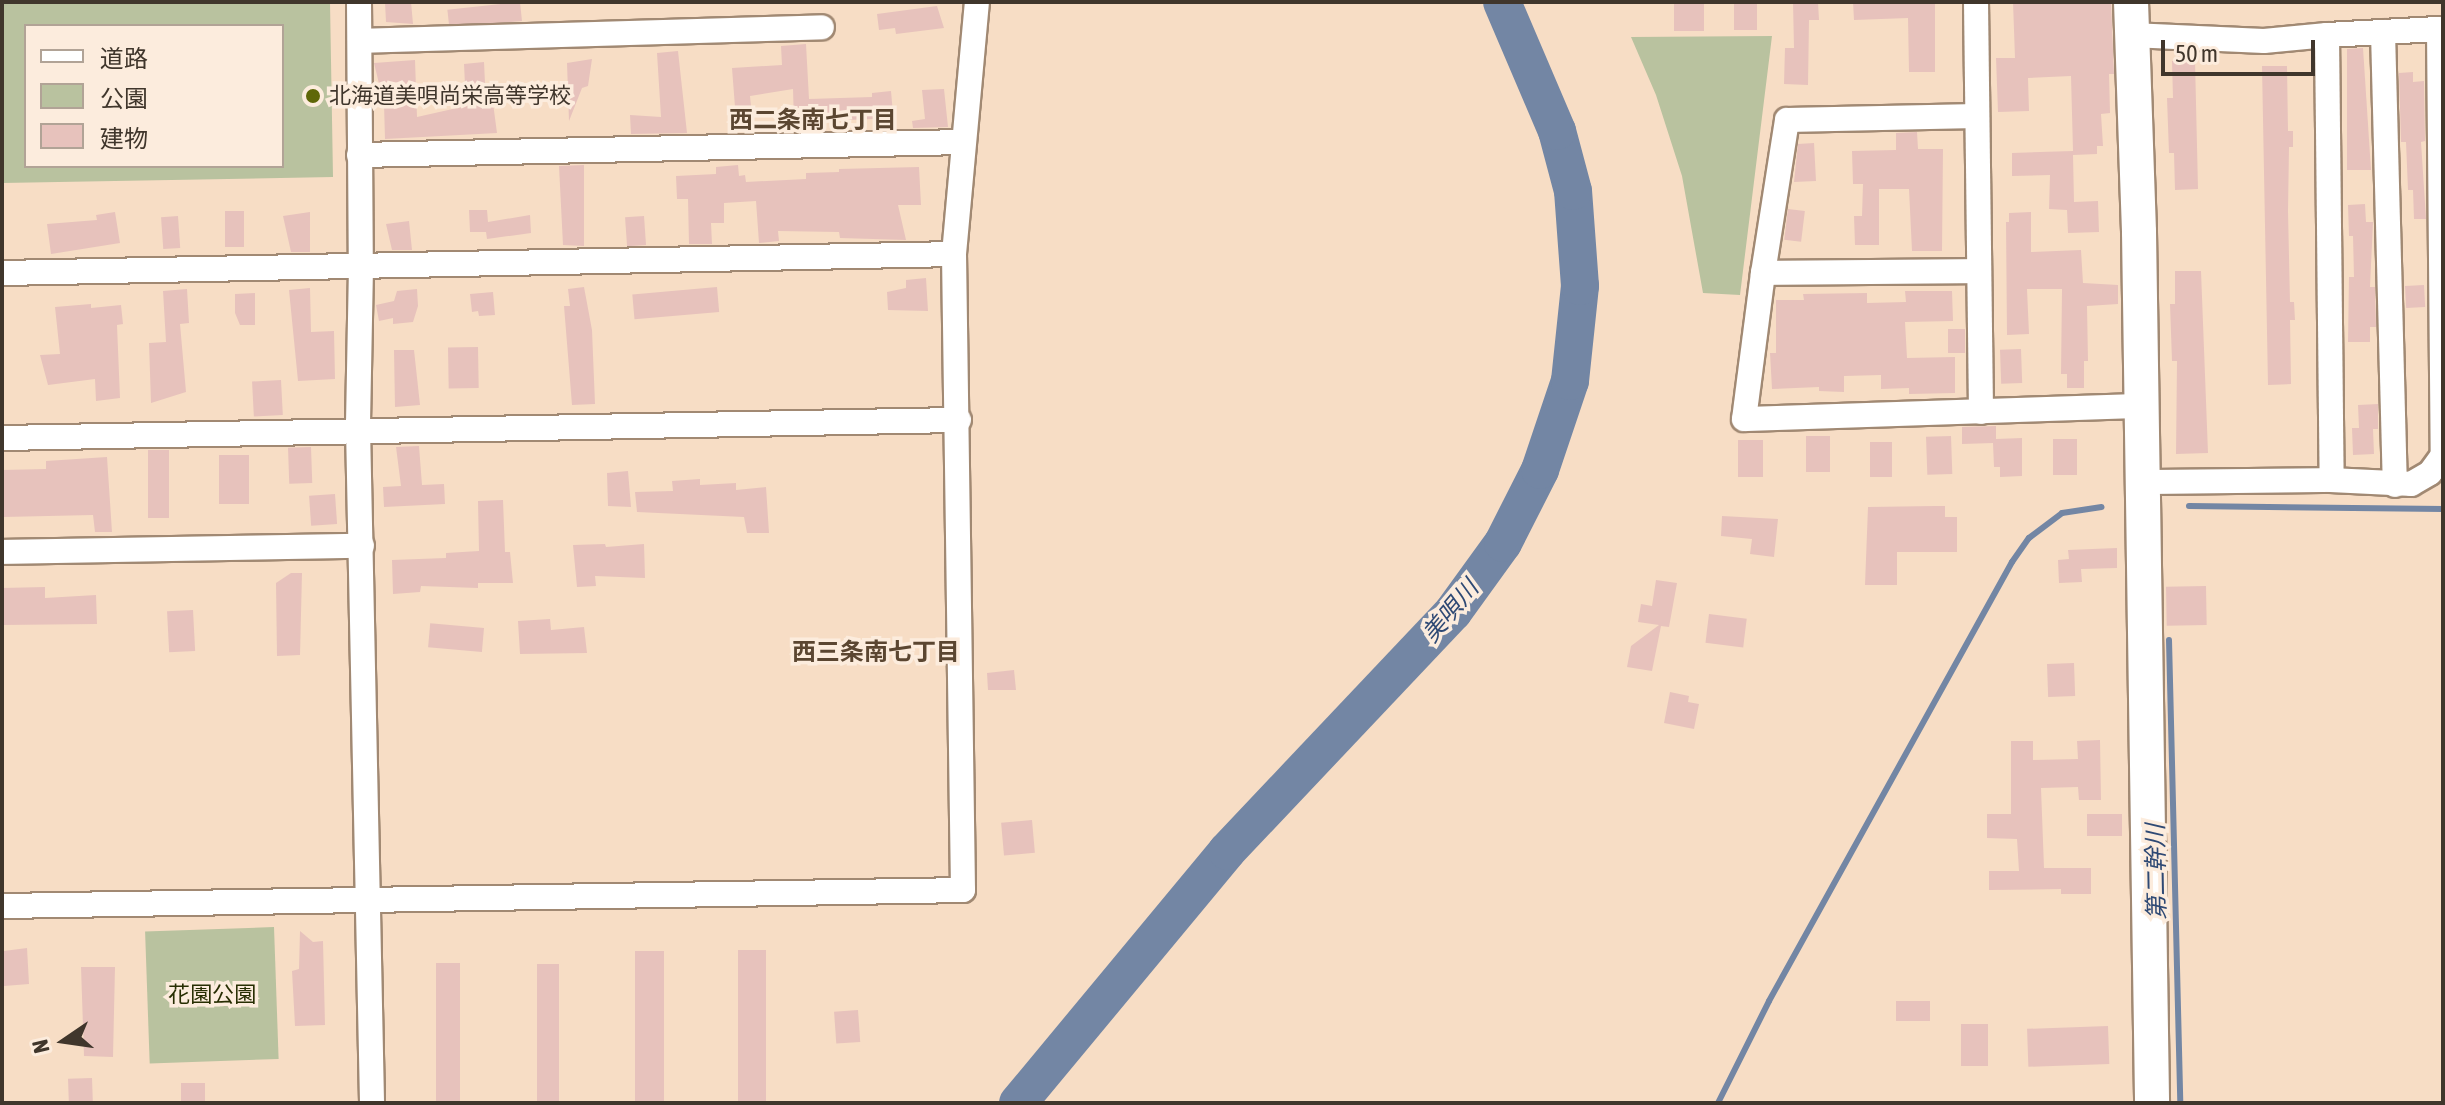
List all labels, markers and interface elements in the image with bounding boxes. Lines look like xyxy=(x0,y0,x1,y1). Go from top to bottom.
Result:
legend xyxy=(24,24,284,168)
scale bar xyxy=(2165,24,2319,74)
text: 50 m xyxy=(2175,40,2218,67)
text: 道路 xyxy=(100,45,148,72)
place label: 北海道美唄尚栄高等学校 xyxy=(329,83,571,109)
text: 公園 xyxy=(100,85,148,112)
marker: 北海道美唄尚栄高等学校 xyxy=(304,87,322,105)
district label: 西二条南七丁目 xyxy=(729,106,897,134)
text: 建物 xyxy=(100,125,148,152)
water label: 美唄川 xyxy=(1416,574,1484,648)
district label: 西三条南七丁目 xyxy=(792,638,960,666)
water label: 第二幹川 xyxy=(2141,824,2171,920)
park label: 花園公園 xyxy=(168,982,256,1008)
north arrow xyxy=(24,1001,104,1081)
text: N xyxy=(26,1037,55,1056)

